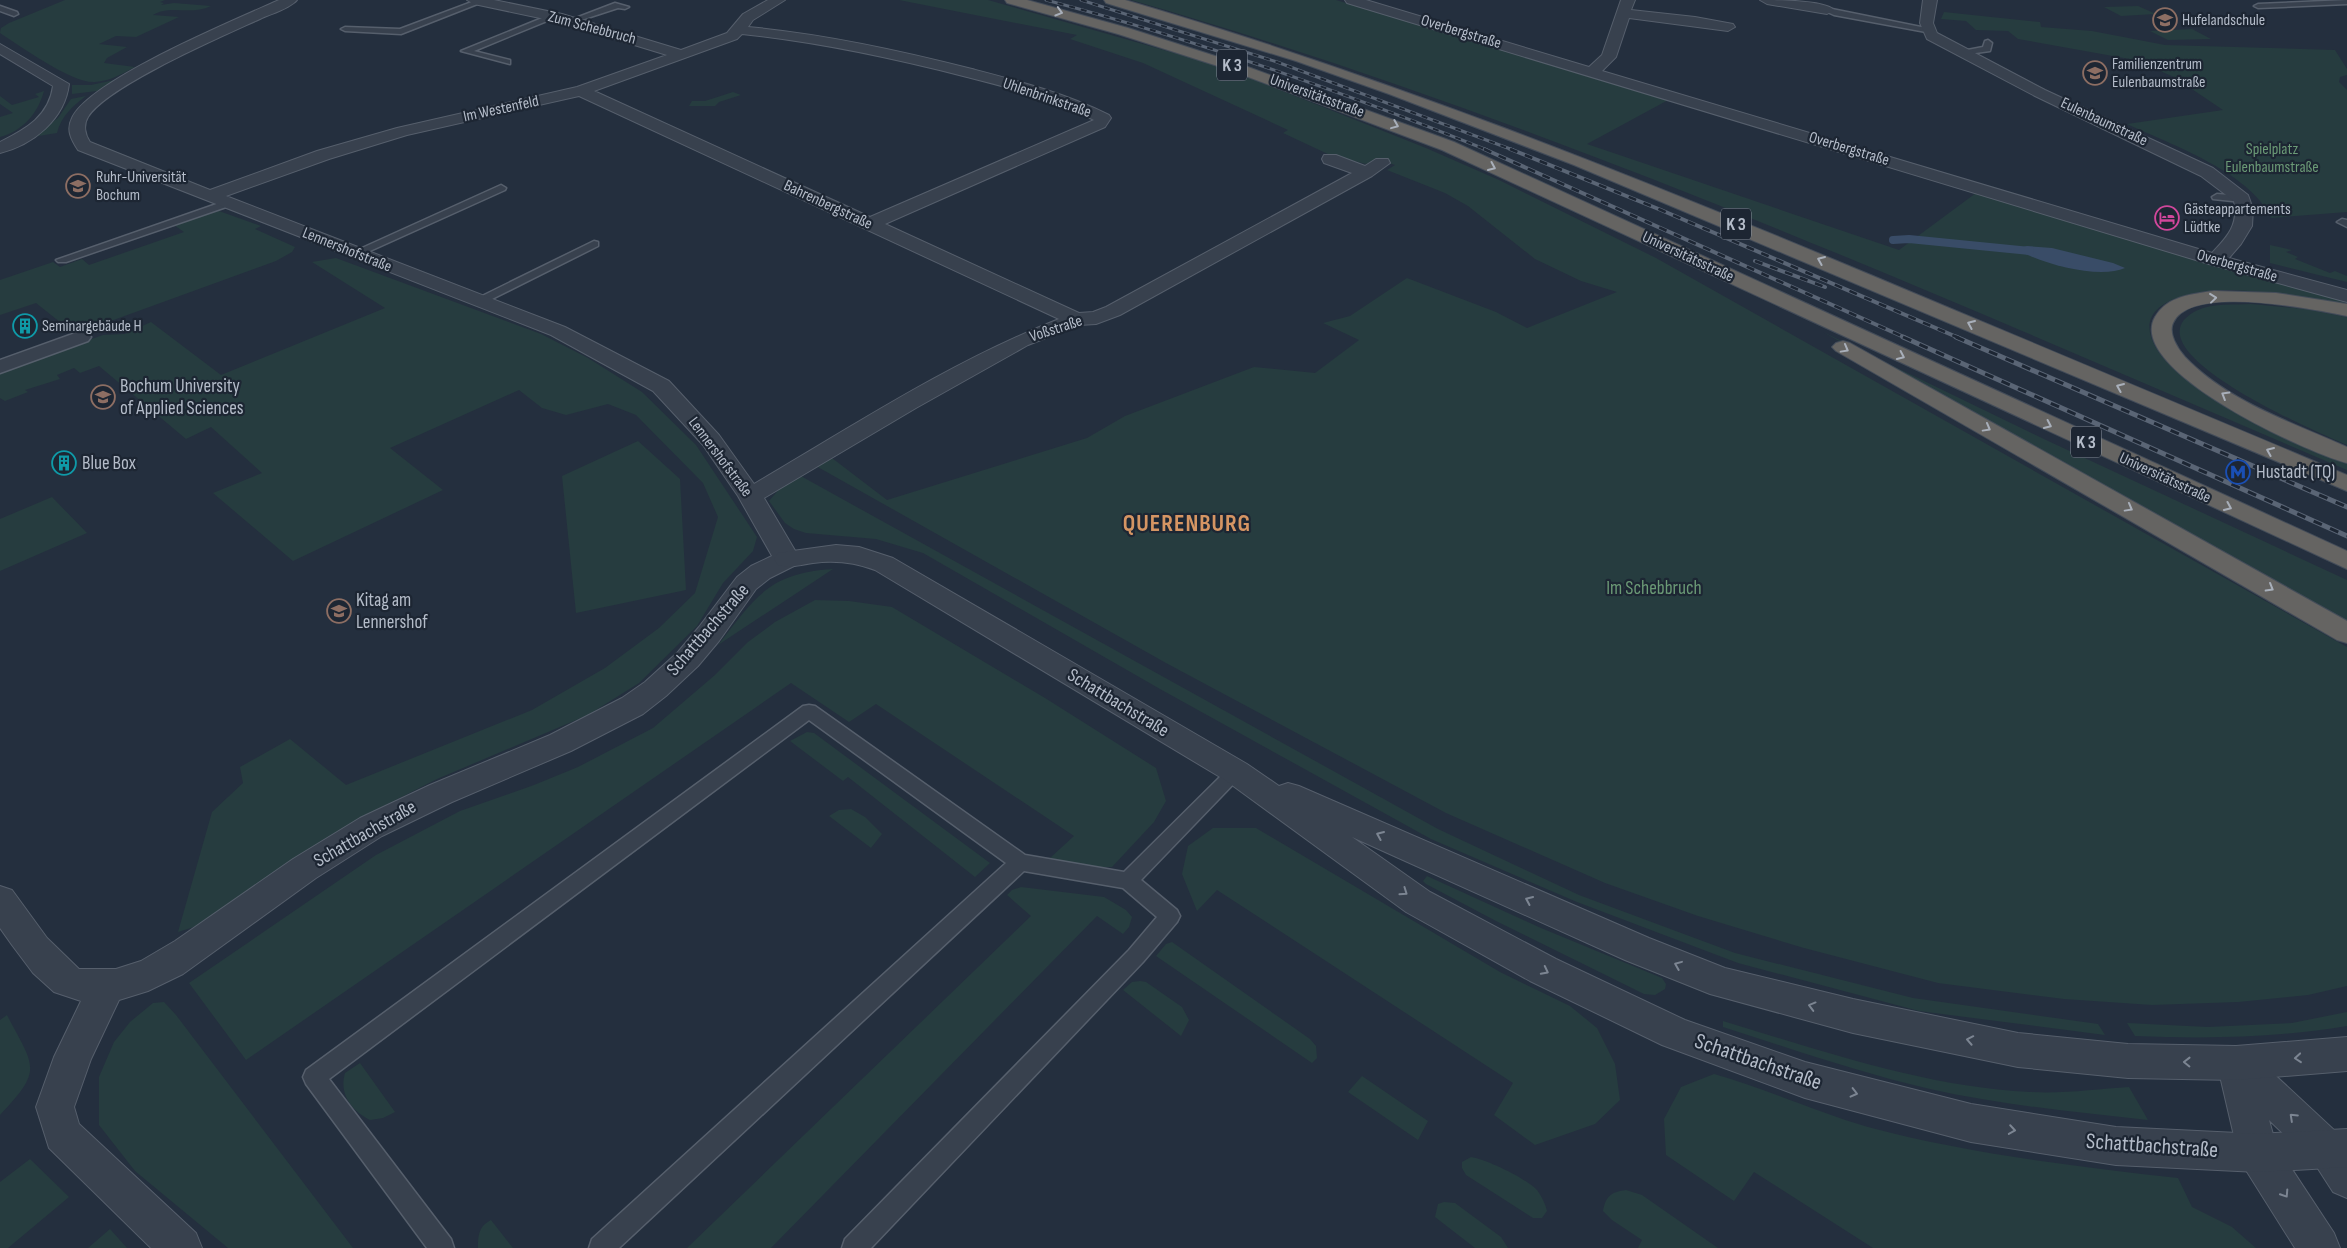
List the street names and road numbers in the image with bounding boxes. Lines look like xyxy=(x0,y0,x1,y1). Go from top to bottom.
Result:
street label: Zum Schebbruch xyxy=(546,7,638,49)
street label: Overbergstraße xyxy=(1419,11,1503,53)
road number: K 3 xyxy=(1217,50,1247,80)
street label: Universitätsstraße xyxy=(1267,70,1367,122)
street label: Uhlenbrinkstraße xyxy=(1000,74,1094,122)
street label: Im Westenfeld xyxy=(461,92,541,126)
street label: Eulenbaumstraße xyxy=(2058,94,2150,150)
street label: Overbergstraße xyxy=(1807,128,1891,170)
street label: Bahrenbergstraße xyxy=(781,176,875,234)
road number: K 3 xyxy=(1721,208,1751,240)
street label: Lennershofstraße xyxy=(300,223,394,277)
street label: Universitätsstraße xyxy=(1639,227,1737,287)
street label: Overbergstraße xyxy=(2195,245,2279,287)
street label: Voßstraße xyxy=(1027,312,1085,346)
street label: Lennershofstraße xyxy=(684,413,756,501)
road number: K 3 xyxy=(2071,427,2101,458)
street label: Universitätsstraße xyxy=(2116,448,2214,508)
street label: Schattbachstraße xyxy=(662,579,754,681)
street label: Schattbachstraße xyxy=(1063,664,1173,742)
street label: Schattbachstraße xyxy=(310,795,420,873)
street label: Schattbachstraße xyxy=(1691,1028,1825,1096)
street label: Schattbachstraße xyxy=(2085,1128,2219,1164)

